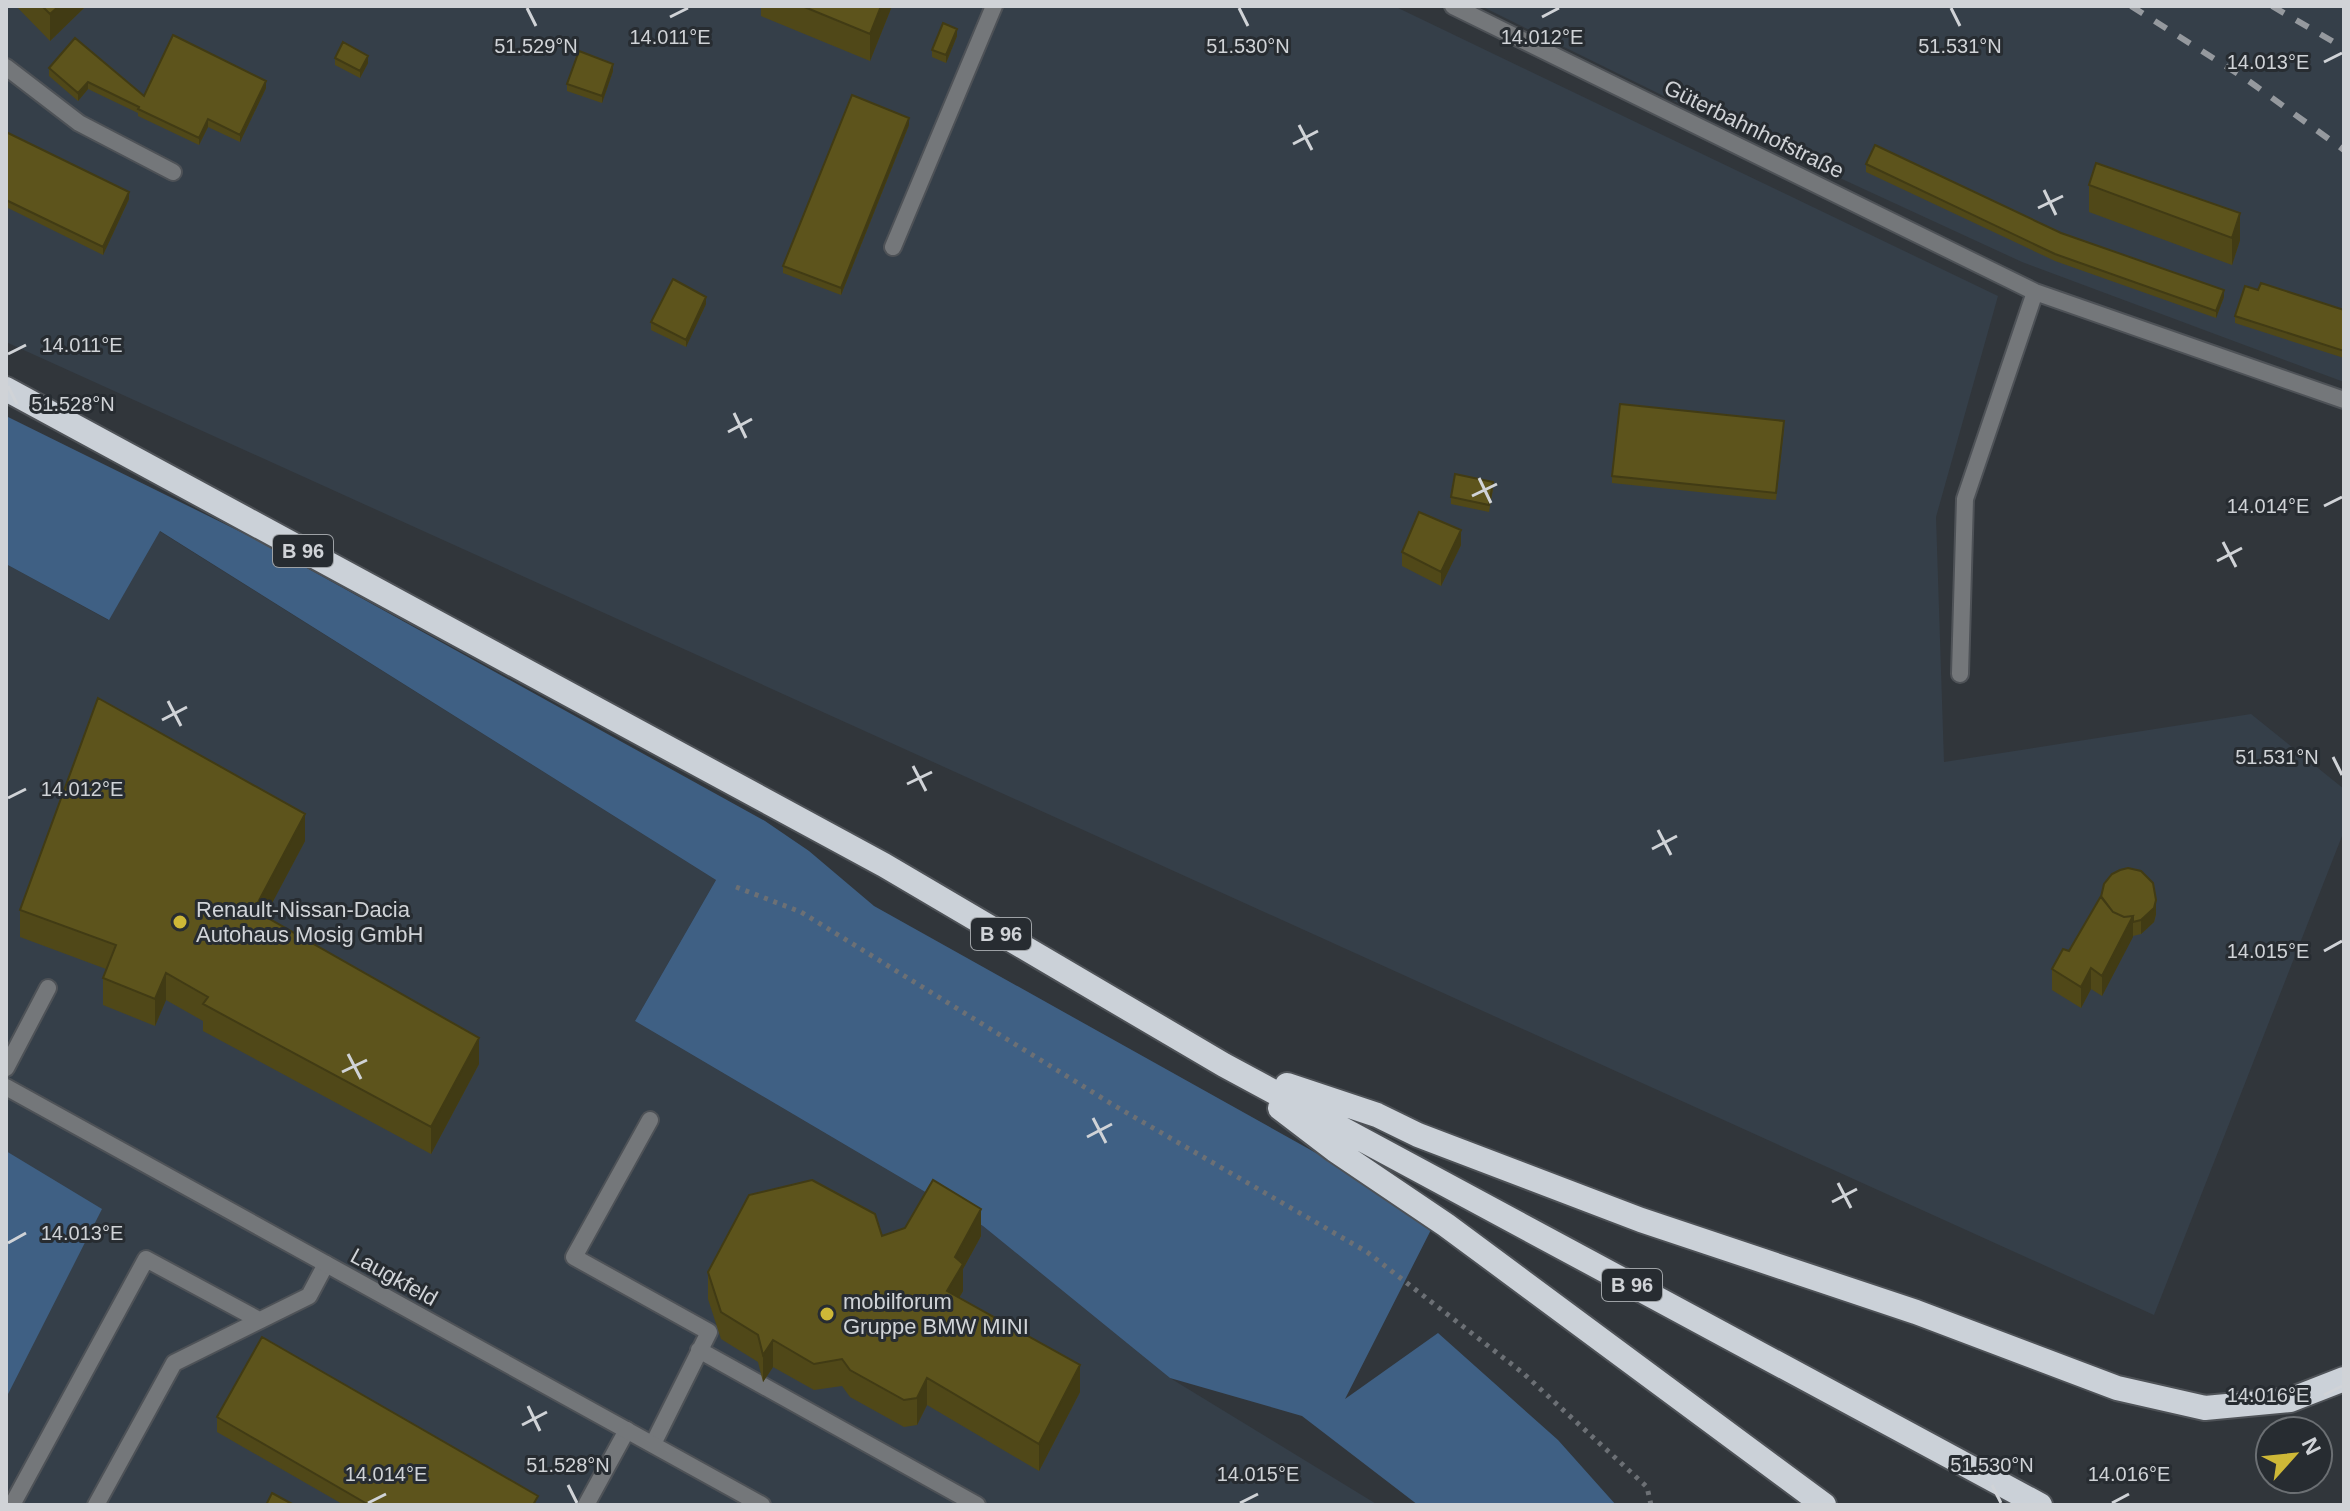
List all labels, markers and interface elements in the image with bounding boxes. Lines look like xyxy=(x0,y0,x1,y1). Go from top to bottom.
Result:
text: 14.011°E xyxy=(629,26,711,48)
text: 14.012°E xyxy=(1501,26,1583,48)
text: 51.529°N xyxy=(494,35,578,57)
text: 51.530°N xyxy=(1206,35,1290,57)
text: 51.531°N xyxy=(1918,35,2002,57)
text: 14.013°E xyxy=(2227,51,2309,73)
street label: Güterbahnhofstraße xyxy=(1660,75,1848,183)
text: 14.011°E xyxy=(41,334,123,356)
text: 51.528°N xyxy=(31,393,115,415)
text: 14.014°E xyxy=(2227,495,2309,517)
road number: B 96 xyxy=(273,535,333,567)
text: 51.531°N xyxy=(2235,746,2319,768)
text: 14.012°E xyxy=(41,778,123,800)
place label: Renault-Nissan-Dacia Autohaus Mosig GmbH xyxy=(196,897,423,947)
marker: Renault-Nissan-Dacia Autohaus Mosig GmbH xyxy=(171,913,189,931)
road number: B 96 xyxy=(971,918,1031,950)
text: 14.015°E xyxy=(2227,940,2309,962)
text: 14.013°E xyxy=(41,1222,123,1244)
street label: Laugkfeld xyxy=(346,1243,442,1311)
road number: B 96 xyxy=(1602,1269,1662,1301)
place label: mobilforum Gruppe BMW MINI xyxy=(843,1289,1029,1339)
marker: mobilforum Gruppe BMW MINI xyxy=(818,1305,836,1323)
text: 14.016°E xyxy=(2227,1384,2309,1406)
north arrow xyxy=(2254,1415,2334,1495)
text: N xyxy=(2297,1433,2326,1459)
text: 51.528°N xyxy=(526,1454,610,1476)
text: 51.530°N xyxy=(1950,1454,2034,1476)
text: 14.014°E xyxy=(345,1463,427,1485)
text: 14.015°E xyxy=(1217,1463,1299,1485)
text: 14.016°E xyxy=(2088,1463,2170,1485)

